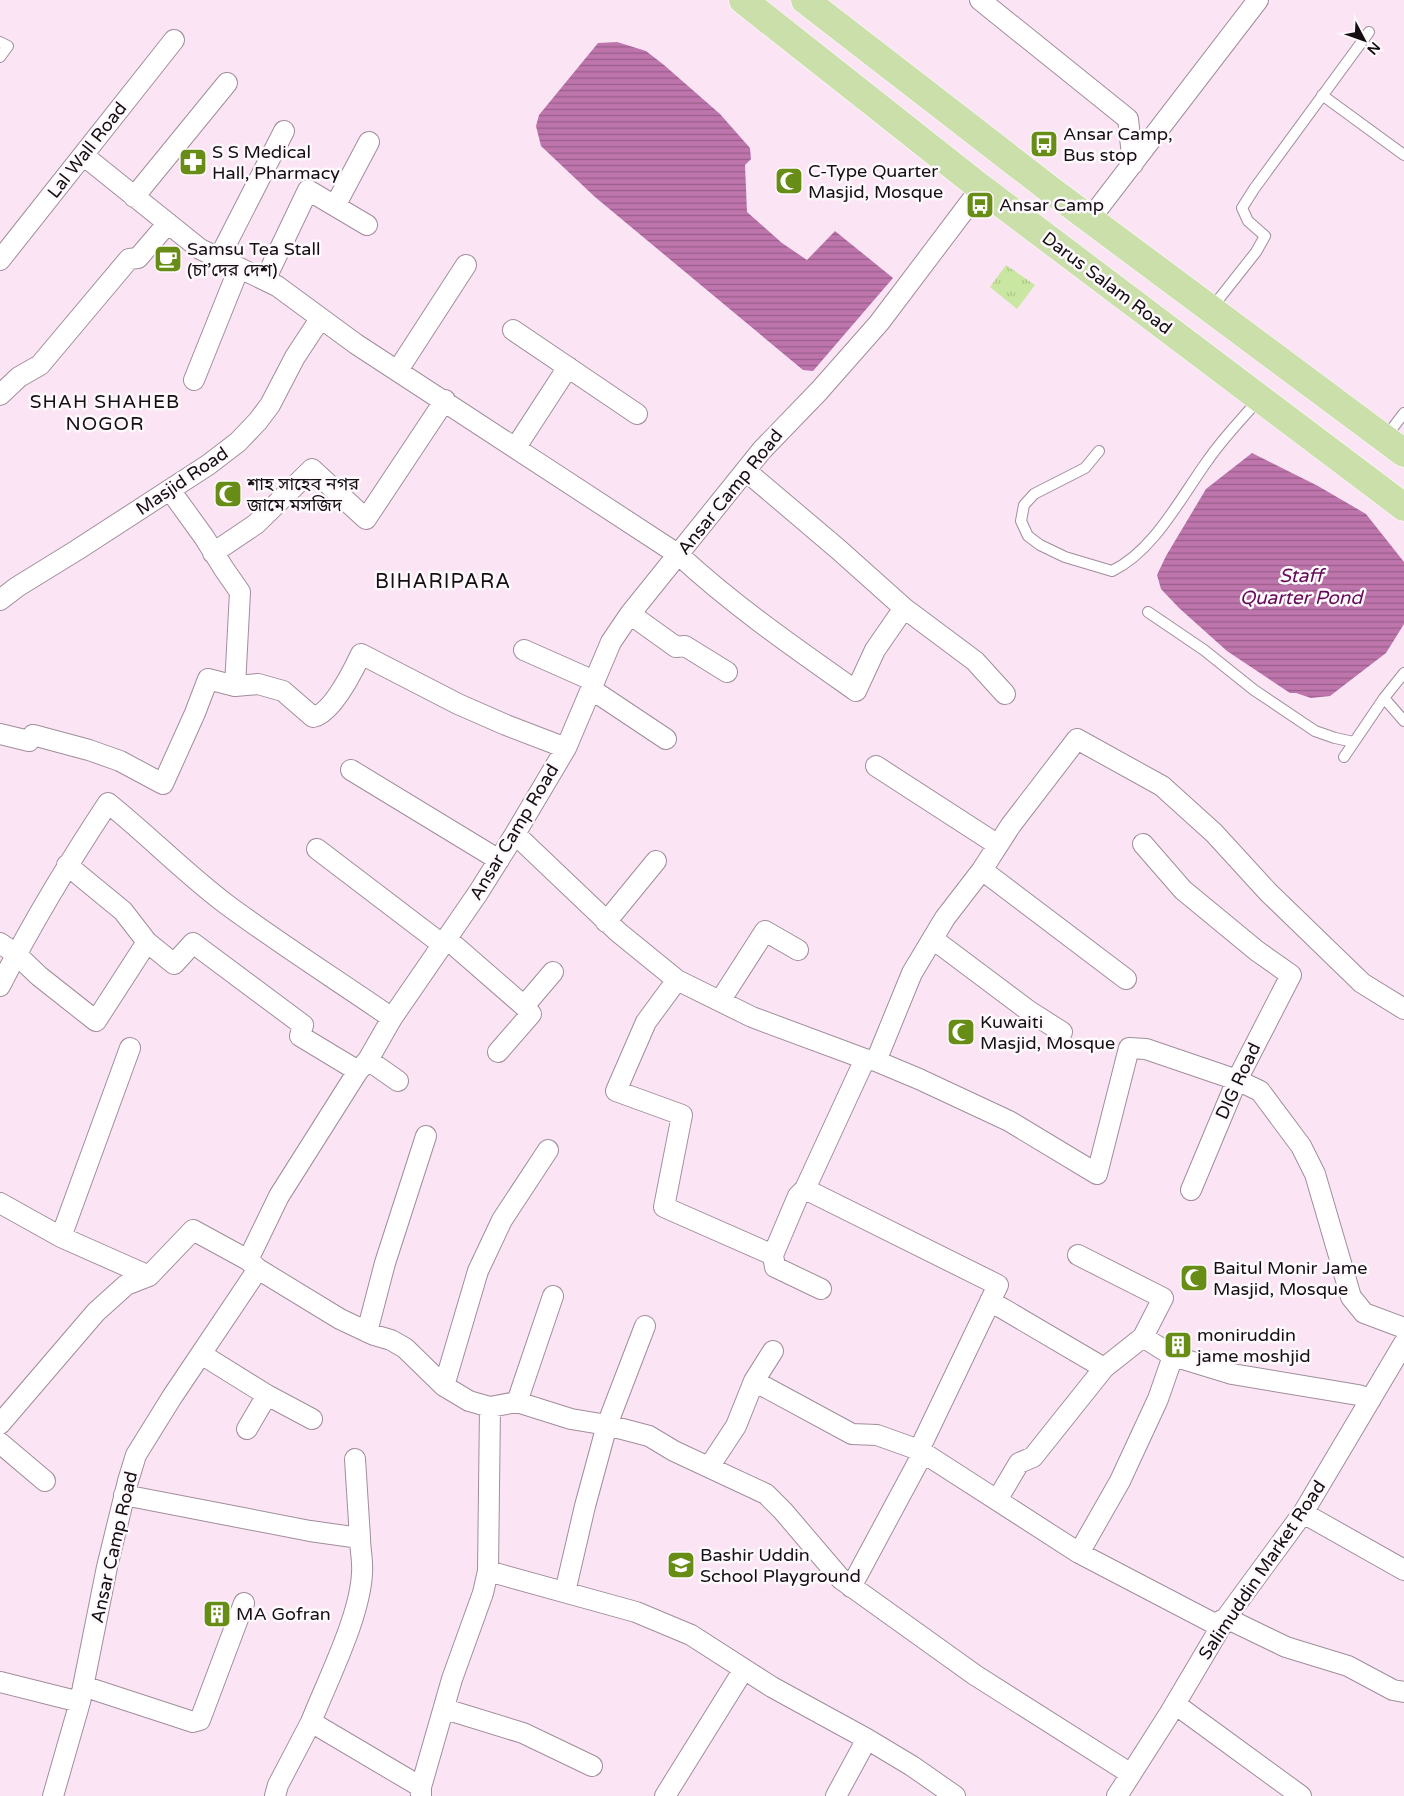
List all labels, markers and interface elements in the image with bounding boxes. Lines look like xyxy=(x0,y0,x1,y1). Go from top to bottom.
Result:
north arrow xyxy=(1339,15,1389,65)
text: N xyxy=(1363,38,1384,58)
street label: Lal Wall Road xyxy=(43,97,131,203)
place label: Ansar Camp, Bus stop xyxy=(1063,123,1173,166)
bus stop icon: Ansar Camp, Bus stop xyxy=(1029,129,1059,159)
place label: S S Medical Hall, Pharmacy xyxy=(212,141,340,184)
pharmacy icon: S S Medical Hall, Pharmacy xyxy=(178,147,208,177)
place label: C-Type Quarter Masjid, Mosque xyxy=(808,160,943,203)
mosque icon: C-Type Quarter Masjid, Mosque xyxy=(774,166,804,196)
bus stop icon: Ansar Camp xyxy=(965,190,995,220)
place label: Ansar Camp xyxy=(999,194,1104,216)
street label: Darus Salam Road xyxy=(1038,227,1176,339)
place label: Samsu Tea Stall (চা’দের দেশ) xyxy=(187,238,320,281)
cafe icon: Samsu Tea Stall (চা’দের দেশ) xyxy=(153,244,183,274)
district label: SHAH SHAHEB NOGOR xyxy=(30,391,180,435)
street label: Ansar Camp Road xyxy=(673,425,787,559)
street label: Masjid Road xyxy=(132,442,232,520)
place label: শাহ সাহেব নগর জামে মসজিদ xyxy=(246,473,359,516)
mosque icon: শাহ সাহেব নগর জামে মসজিদ xyxy=(213,479,243,509)
water label: Staff Quarter Pond xyxy=(1240,565,1364,609)
district label: BIHARIPARA xyxy=(375,570,511,594)
street label: Ansar Camp Road xyxy=(465,760,563,904)
place label: Kuwaiti Masjid, Mosque xyxy=(980,1011,1115,1054)
mosque icon: Kuwaiti Masjid, Mosque xyxy=(946,1017,976,1047)
street label: DIG Road xyxy=(1211,1039,1265,1123)
place label: Baitul Monir Jame Masjid, Mosque xyxy=(1213,1257,1367,1300)
mosque icon: Baitul Monir Jame Masjid, Mosque xyxy=(1179,1263,1209,1293)
place label: moniruddin jame moshjid xyxy=(1196,1324,1311,1367)
building icon: moniruddin jame moshjid xyxy=(1163,1330,1193,1360)
street label: Ansar Camp Road xyxy=(86,1469,142,1625)
street label: Salimuddin Market Road xyxy=(1194,1476,1330,1664)
place label: Bashir Uddin School Playground xyxy=(700,1544,861,1587)
school or university icon: Bashir Uddin School Playground xyxy=(666,1550,696,1580)
building icon: MA Gofran xyxy=(202,1599,232,1629)
place label: MA Gofran xyxy=(236,1603,331,1625)

